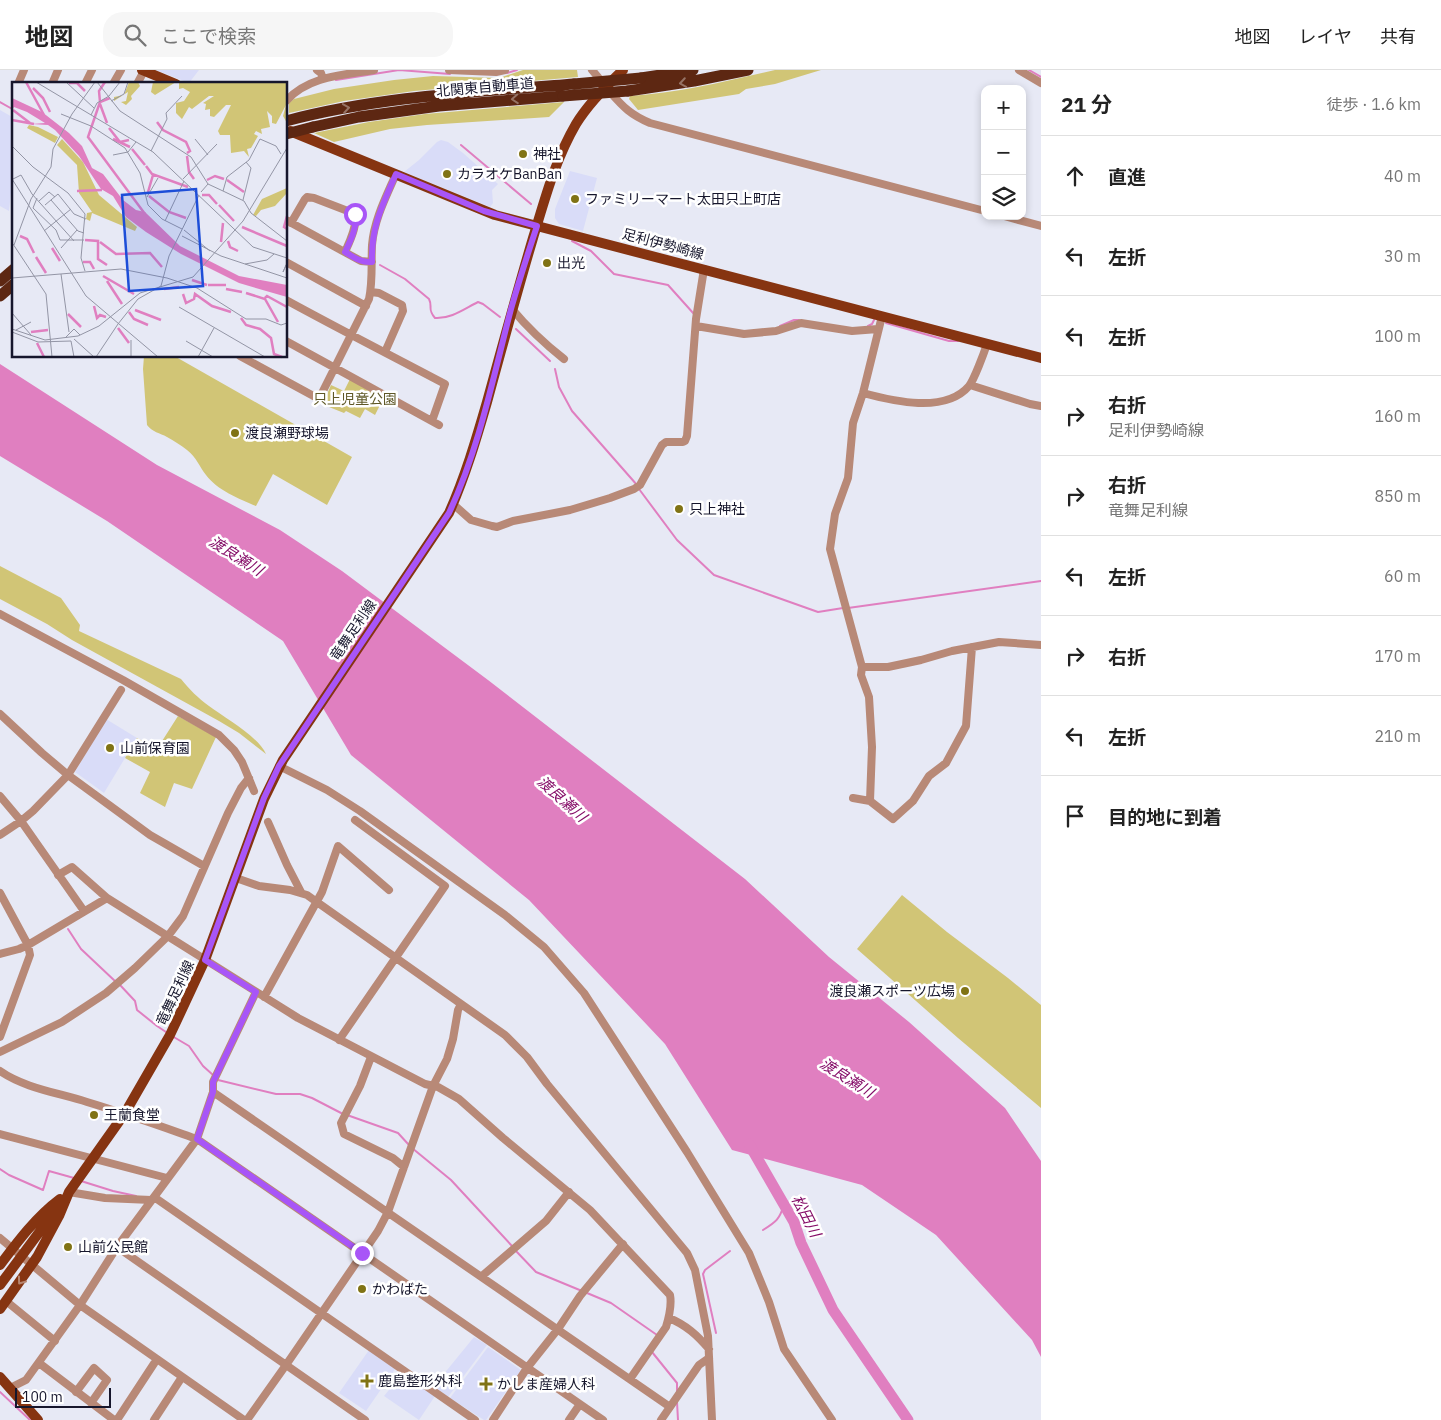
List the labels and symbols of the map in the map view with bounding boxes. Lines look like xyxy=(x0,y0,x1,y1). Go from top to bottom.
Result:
street label: 北関東自動車道 xyxy=(435,74,535,100)
one-way arrow xyxy=(678,77,686,88)
inset map xyxy=(12,82,288,358)
one-way arrow xyxy=(511,94,519,105)
one-way arrow xyxy=(343,103,351,114)
place label: 神社 xyxy=(533,145,561,163)
marker: 神社 xyxy=(517,148,529,160)
place label: カラオケBanBan xyxy=(457,165,562,183)
marker: カラオケBanBan xyxy=(441,168,453,180)
place label: ファミリーマート太田只上町店 xyxy=(585,190,781,208)
marker: ファミリーマート太田只上町店 xyxy=(569,193,581,205)
route start xyxy=(344,203,367,226)
street label: 足利伊勢崎線 xyxy=(620,224,706,264)
place label: 出光 xyxy=(557,254,585,272)
marker: 出光 xyxy=(541,257,553,269)
park label: 只上児童公園 xyxy=(313,390,397,408)
place label: 渡良瀬野球場 xyxy=(245,424,329,442)
marker: 渡良瀬野球場 xyxy=(229,427,241,439)
place label: 只上神社 xyxy=(689,500,745,518)
marker: 只上神社 xyxy=(673,503,685,515)
water label: 渡良瀬川 xyxy=(206,532,268,581)
street label: 竜舞足利線 xyxy=(326,596,380,664)
place label: 山前保育園 xyxy=(120,739,190,757)
marker: 山前保育園 xyxy=(104,742,116,754)
water label: 渡良瀬川 xyxy=(534,771,592,827)
street label: 竜舞足利線 xyxy=(152,957,198,1029)
place label: 渡良瀬スポーツ広場 xyxy=(829,982,955,1000)
marker: 渡良瀬スポーツ広場 xyxy=(959,985,971,997)
water label: 渡良瀬川 xyxy=(817,1054,879,1103)
place label: 王蘭食堂 xyxy=(104,1106,160,1124)
marker: 王蘭食堂 xyxy=(88,1109,100,1121)
water label: 松田川 xyxy=(788,1191,826,1242)
place label: 山前公民館 xyxy=(78,1238,148,1256)
marker: 山前公民館 xyxy=(62,1241,74,1253)
route end xyxy=(351,1242,374,1265)
one-way arrow xyxy=(18,1275,26,1284)
place label: かわばた xyxy=(372,1280,428,1298)
marker: かわばた xyxy=(356,1283,368,1295)
place label: 鹿島整形外科 xyxy=(378,1372,462,1390)
marker: 鹿島整形外科 xyxy=(360,1374,374,1388)
place label: かしま産婦人科 xyxy=(497,1375,595,1393)
marker: かしま産婦人科 xyxy=(479,1377,493,1391)
scale bar xyxy=(15,1385,111,1408)

